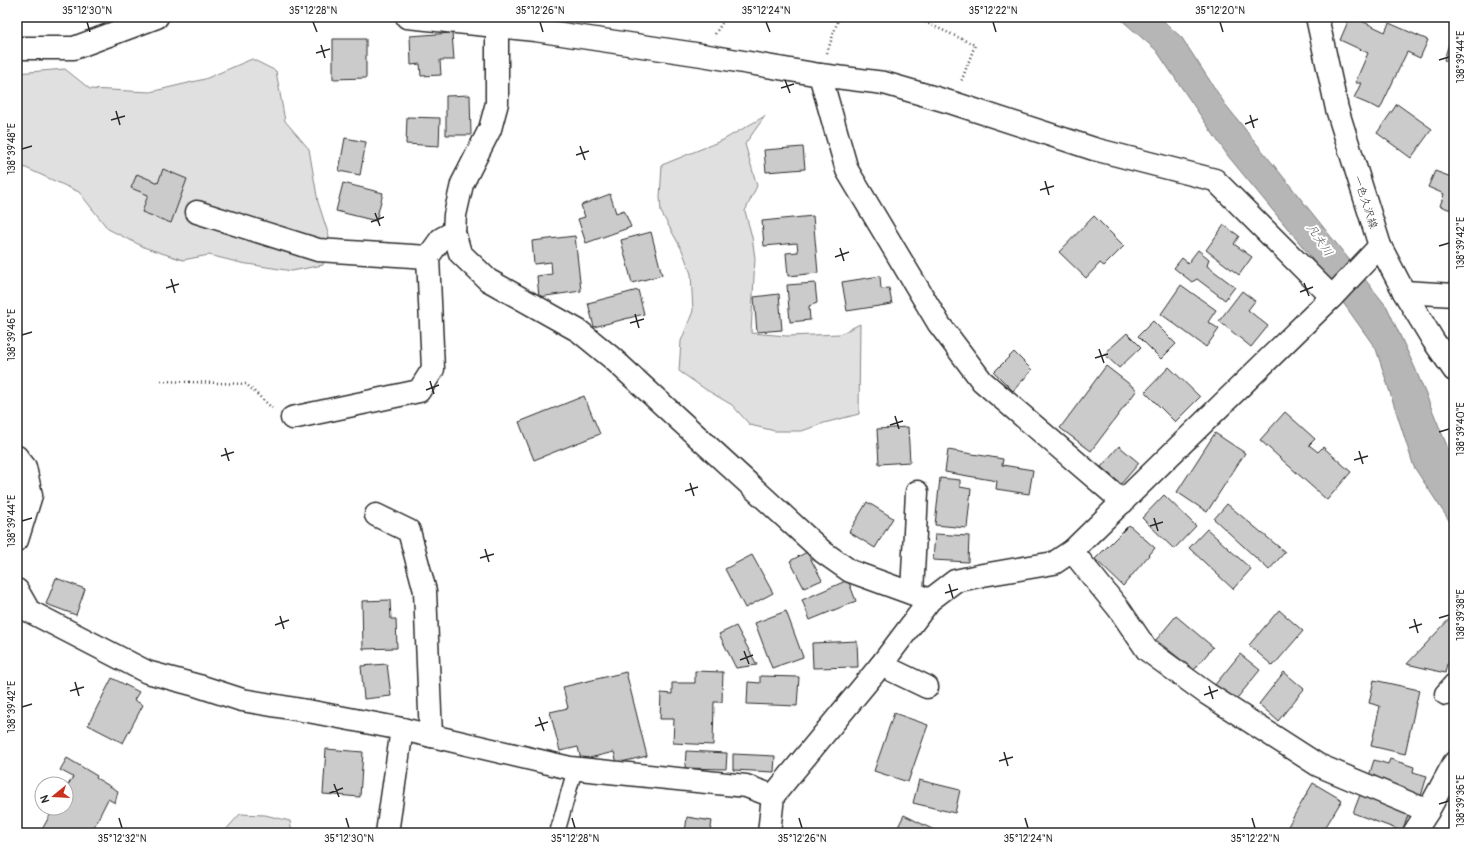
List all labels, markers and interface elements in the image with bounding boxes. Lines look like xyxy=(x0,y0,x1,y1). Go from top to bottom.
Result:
text: 35°12'30"N xyxy=(62,5,112,17)
text: 35°12'28"N xyxy=(289,5,337,17)
text: 35°12'26"N xyxy=(515,5,565,17)
text: 35°12'24"N xyxy=(741,5,791,17)
text: 35°12'22"N xyxy=(969,5,1018,17)
text: 35°12'20"N xyxy=(1195,5,1245,17)
text: 138°39'44"E xyxy=(1455,31,1467,83)
text: 138°39'48"E xyxy=(6,123,18,175)
street label: 一色久沢線 xyxy=(1351,174,1380,230)
text: 138°39'42"E xyxy=(1455,217,1467,269)
water label: 凡夫川 xyxy=(1303,221,1336,259)
text: 138°39'46"E xyxy=(6,309,18,361)
text: 138°39'40"E xyxy=(1455,402,1467,456)
text: 138°39'44"E xyxy=(6,495,18,547)
text: 138°39'38"E xyxy=(1455,589,1467,641)
text: 138°39'42"E xyxy=(6,681,18,733)
text: 138°39'36"E xyxy=(1455,775,1467,827)
north arrow xyxy=(34,776,74,816)
text: N xyxy=(37,793,52,804)
text: 35°12'32"N xyxy=(98,833,147,845)
text: 35°12'30"N xyxy=(324,833,374,845)
text: 35°12'28"N xyxy=(551,833,599,845)
text: 35°12'26"N xyxy=(777,833,827,845)
text: 35°12'24"N xyxy=(1003,833,1053,845)
text: 35°12'22"N xyxy=(1231,833,1280,845)

